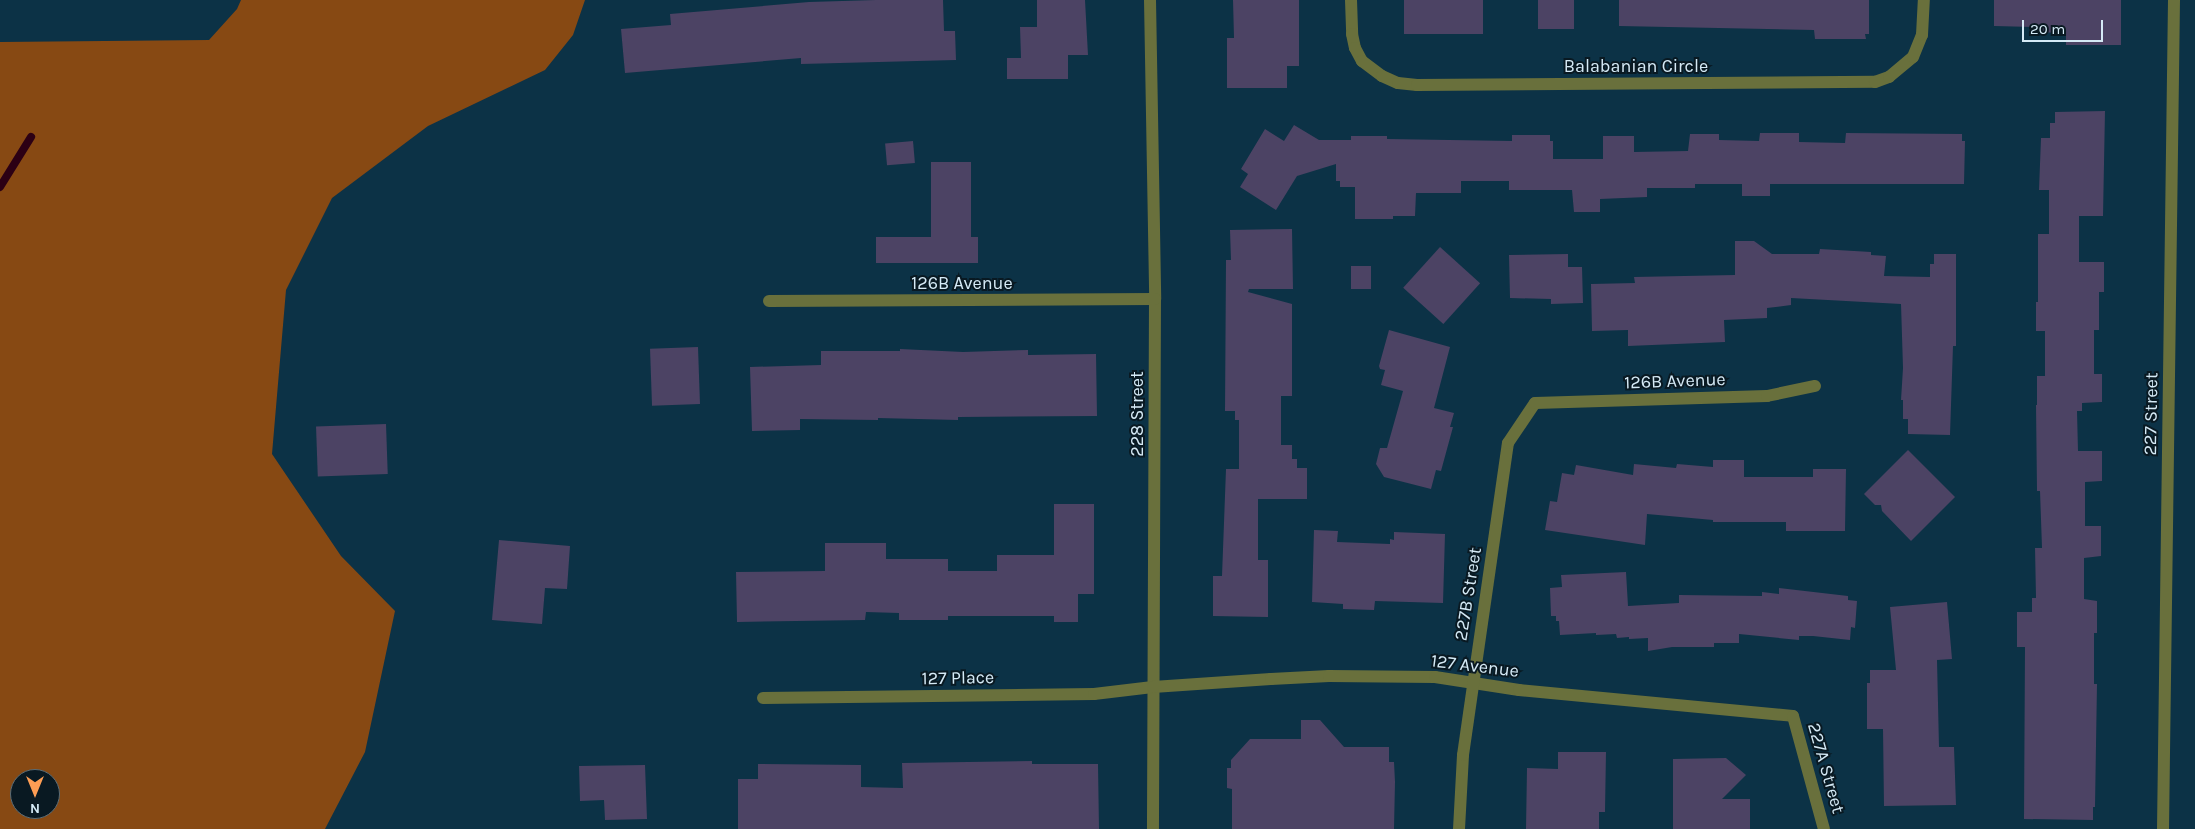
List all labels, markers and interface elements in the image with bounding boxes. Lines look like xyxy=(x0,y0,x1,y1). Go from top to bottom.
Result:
scale bar xyxy=(2025,10,2106,42)
text: 20 m xyxy=(2030,20,2065,38)
street label: Balabanian Circle xyxy=(1564,55,1708,77)
street label: 126B Avenue xyxy=(911,272,1013,294)
street label: 126B Avenue xyxy=(1624,368,1726,394)
street label: 228 Street xyxy=(1126,371,1148,457)
street label: 227 Street xyxy=(2139,372,2163,456)
street label: 227B Street xyxy=(1450,546,1486,642)
street label: 127 Avenue xyxy=(1430,650,1520,682)
street label: 127 Place xyxy=(922,667,994,689)
street label: 227A Street xyxy=(1803,720,1849,816)
north arrow xyxy=(10,769,60,819)
text: N xyxy=(30,800,40,817)

